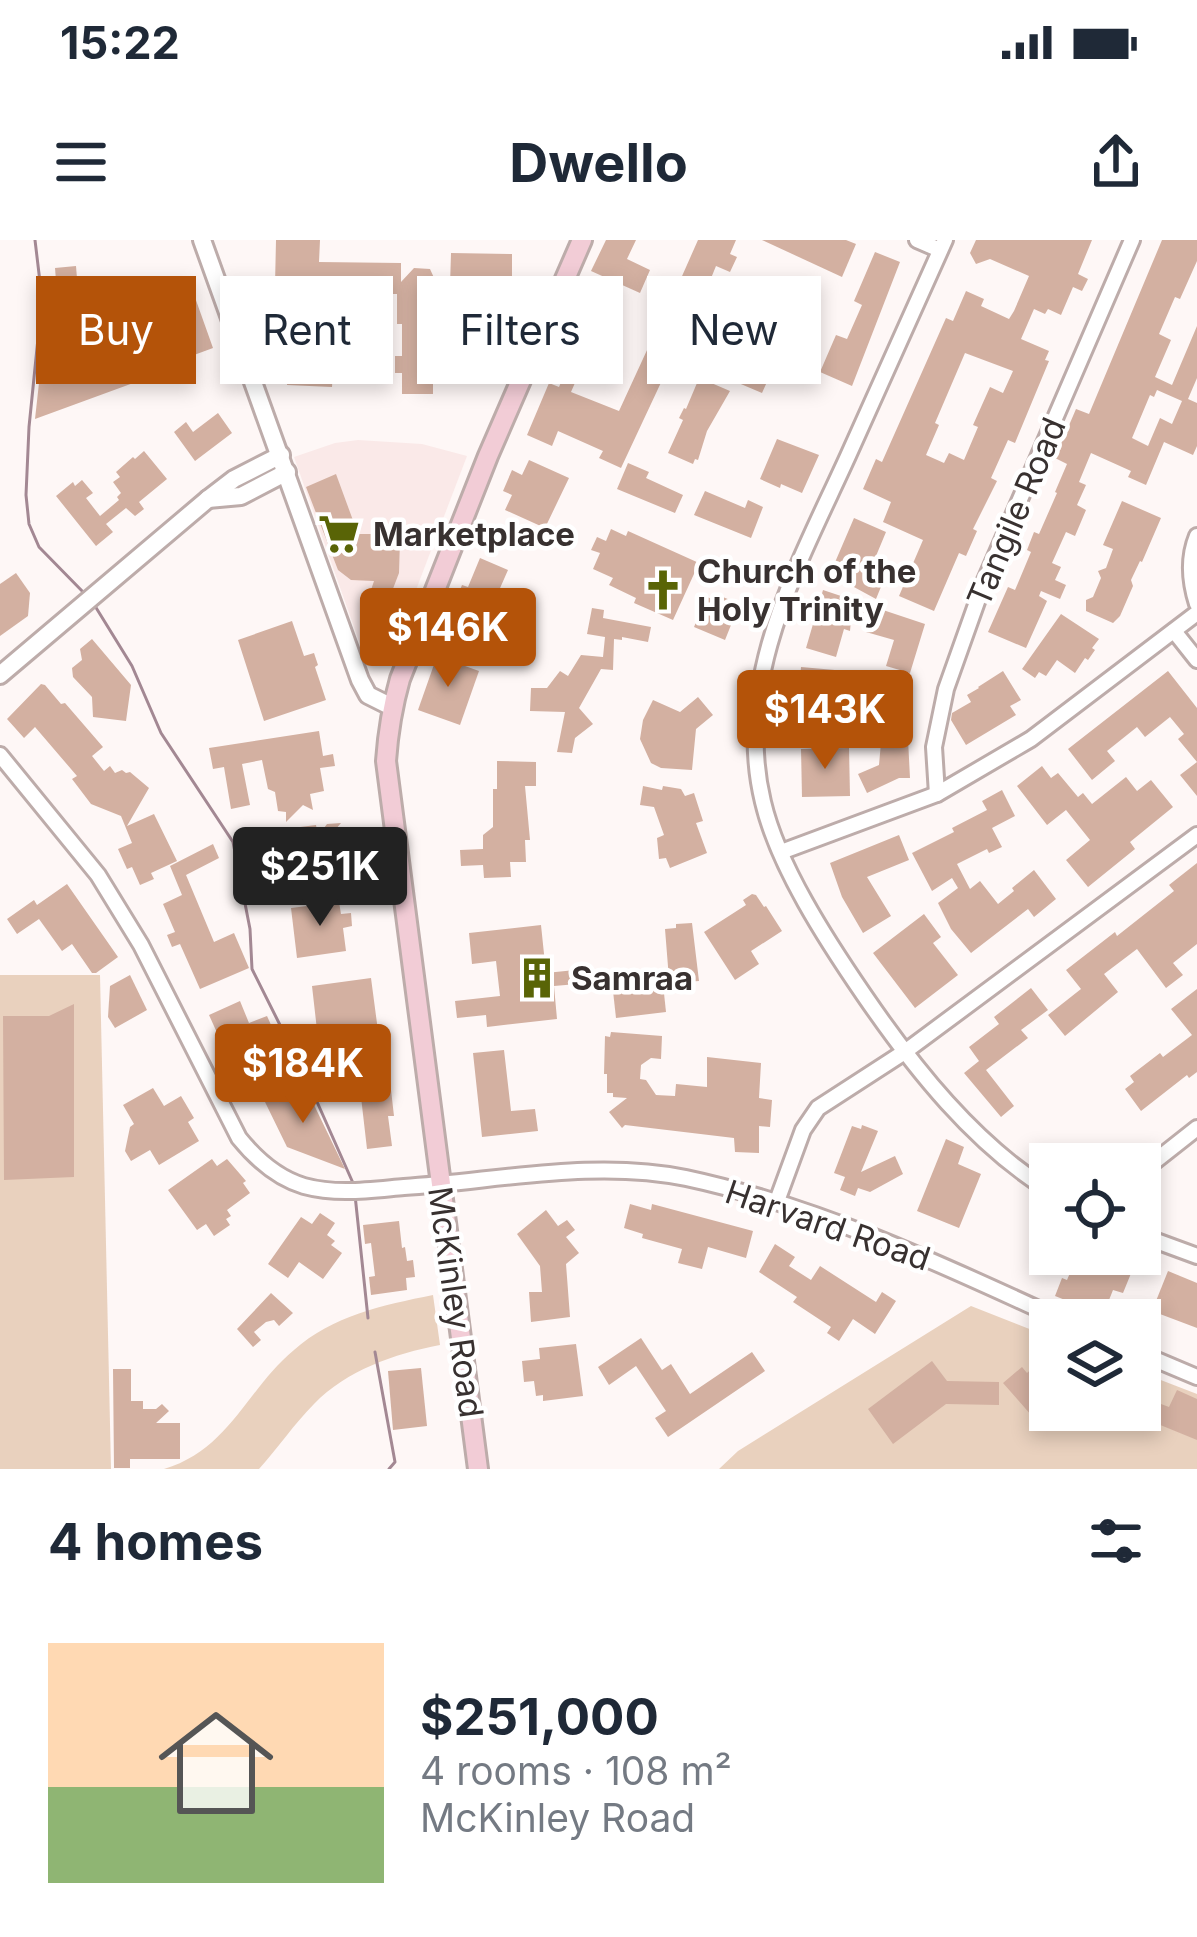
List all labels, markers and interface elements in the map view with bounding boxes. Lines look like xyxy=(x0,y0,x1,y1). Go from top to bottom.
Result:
text: 15:22 xyxy=(60,15,180,70)
icon: menu xyxy=(48,129,114,195)
icon: share xyxy=(1083,129,1149,195)
text: Dwello xyxy=(509,130,688,195)
chip: Buy xyxy=(36,276,196,384)
chip: Rent xyxy=(220,276,393,384)
chip: Filters xyxy=(417,276,623,384)
chip: New xyxy=(647,276,821,384)
street label: Tangile Road xyxy=(958,412,1074,612)
supermarket icon: Marketplace xyxy=(316,511,362,557)
place label: Marketplace xyxy=(373,514,575,554)
place label: Church of the Holy Trinity xyxy=(697,551,916,629)
church icon: Church of the Holy Trinity xyxy=(640,567,686,613)
pin: $146K xyxy=(364,588,532,690)
text: $146K xyxy=(387,603,509,650)
pin: $143K xyxy=(741,670,909,772)
text: $143K xyxy=(764,685,886,732)
pin: $251K xyxy=(236,827,404,929)
text: $251K xyxy=(260,842,380,889)
building icon: Samraa xyxy=(514,955,560,1001)
place label: Samraa xyxy=(571,958,693,998)
pin: $184K xyxy=(219,1024,387,1126)
text: $184K xyxy=(242,1039,364,1086)
map controls xyxy=(1029,1143,1161,1431)
button: locate xyxy=(1029,1143,1161,1275)
street label: Harvard Road xyxy=(720,1171,936,1279)
street label: McKinley Road xyxy=(420,1184,492,1420)
button: layers xyxy=(1029,1299,1161,1431)
icon: filters xyxy=(1083,1508,1149,1574)
text: 4 homes xyxy=(48,1511,263,1572)
text: $251,000 xyxy=(420,1686,659,1747)
icon: home xyxy=(144,1691,288,1835)
text: 4 rooms · 108 m² xyxy=(420,1747,732,1794)
text: McKinley Road xyxy=(420,1794,695,1841)

